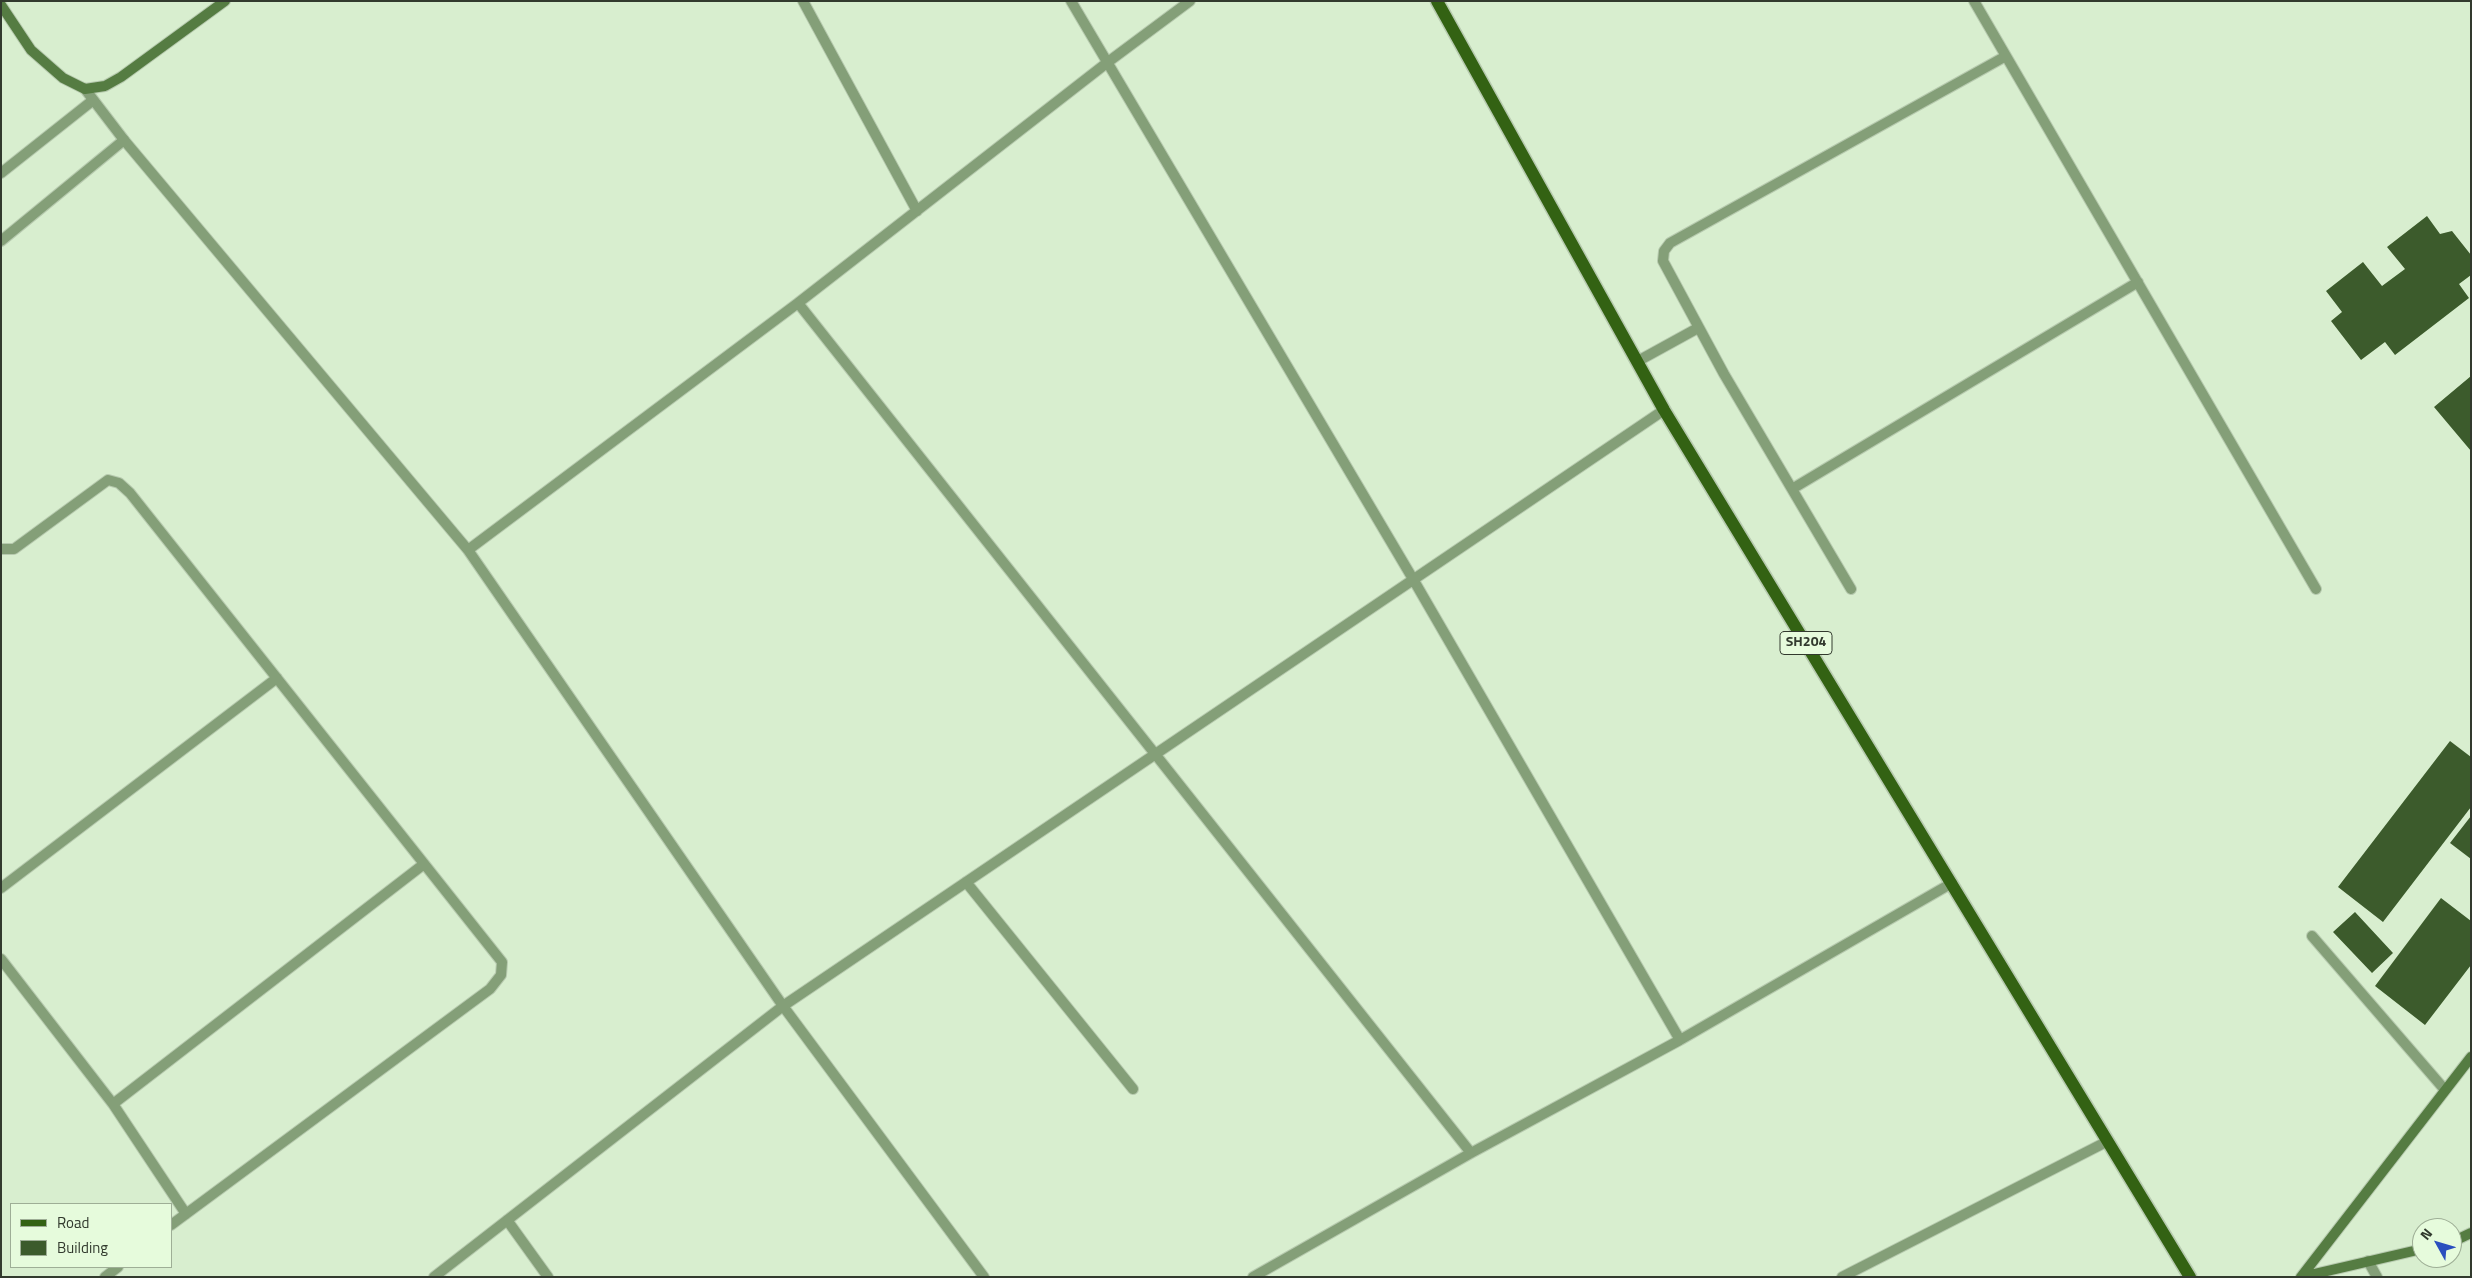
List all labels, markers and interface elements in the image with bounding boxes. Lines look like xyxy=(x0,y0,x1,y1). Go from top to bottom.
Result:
road number: SH204 xyxy=(1780,632,1832,654)
legend xyxy=(10,1203,172,1268)
text: Road xyxy=(57,1211,89,1234)
north arrow xyxy=(2412,1218,2462,1268)
text: N xyxy=(2415,1224,2437,1244)
text: Building xyxy=(57,1236,108,1259)

